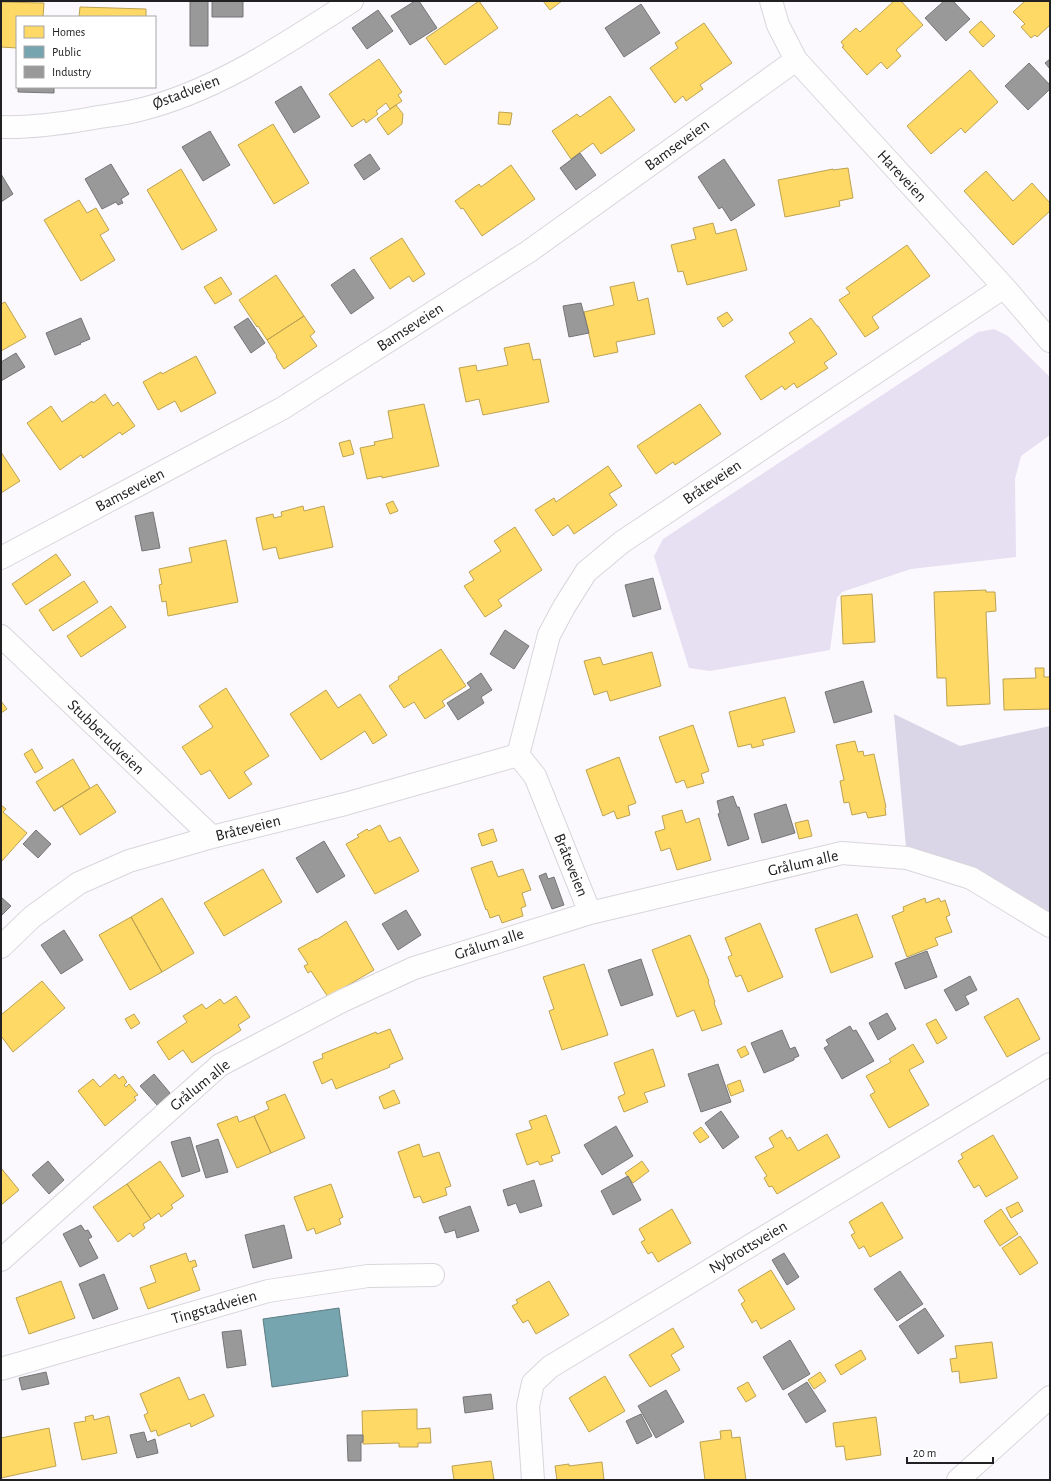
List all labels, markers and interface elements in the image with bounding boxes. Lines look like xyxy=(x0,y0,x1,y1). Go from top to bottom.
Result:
legend xyxy=(16,16,156,88)
text: Homes xyxy=(52,26,85,38)
text: Public xyxy=(52,46,81,58)
text: Industry xyxy=(52,66,91,79)
street label: Østadveien xyxy=(150,72,222,112)
street label: Bamseveien xyxy=(642,116,712,174)
street label: Hareveien xyxy=(874,147,930,205)
street label: Bamseveien xyxy=(374,300,446,354)
street label: Bråteveien xyxy=(680,457,744,507)
street label: Bamseveien xyxy=(93,465,167,515)
street label: Stubberudveien xyxy=(65,697,147,777)
street label: Bråteveien xyxy=(214,812,282,844)
street label: Bråteveien xyxy=(551,831,591,899)
street label: Grålum alle xyxy=(766,847,840,879)
street label: Grålum alle xyxy=(452,925,526,963)
street label: Grålum alle xyxy=(167,1056,233,1114)
street label: Nybrottsveien xyxy=(706,1218,790,1277)
street label: Tingstadveien xyxy=(170,1287,258,1327)
scale bar xyxy=(907,1439,993,1465)
text: 20 m xyxy=(913,1447,936,1459)

